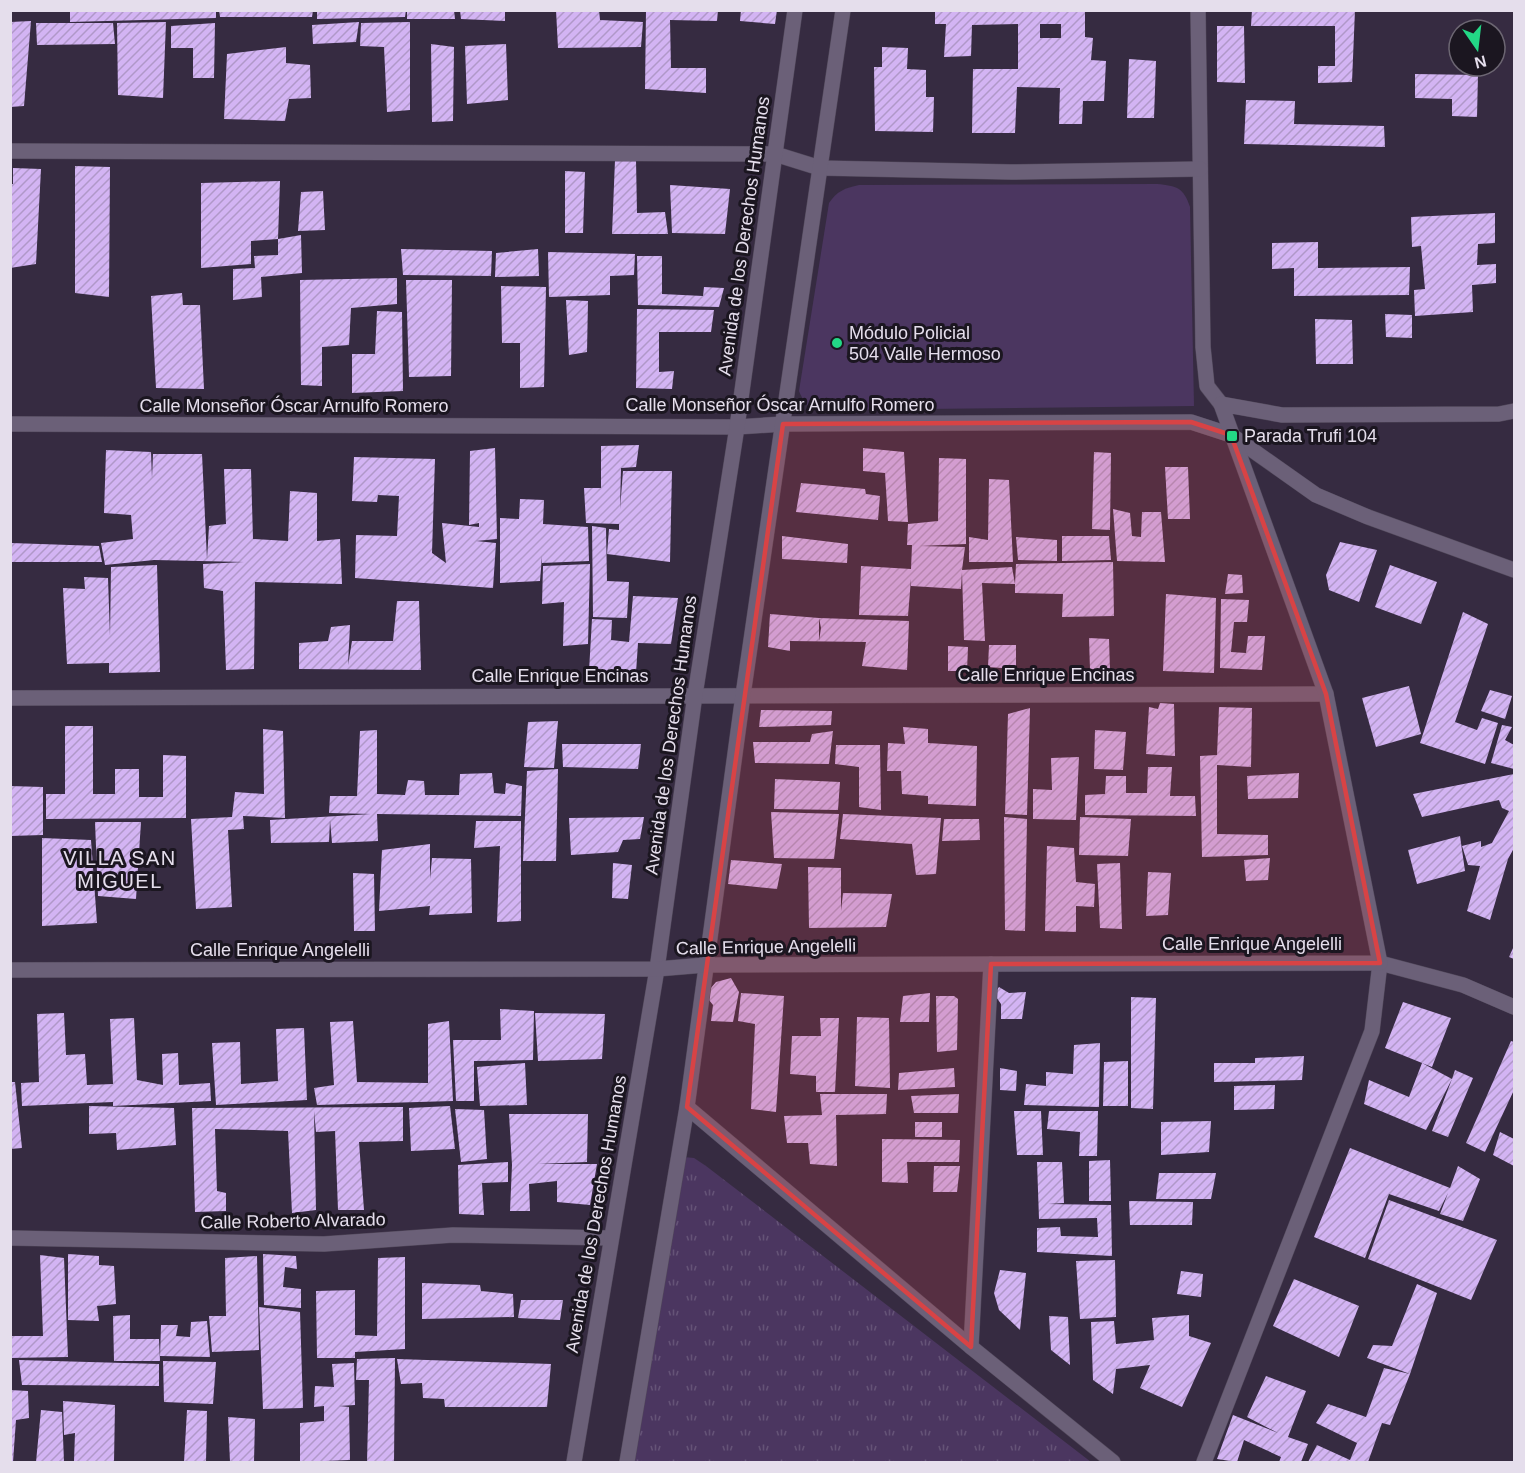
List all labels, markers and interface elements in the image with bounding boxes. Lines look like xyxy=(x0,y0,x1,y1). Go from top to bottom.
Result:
north arrow xyxy=(1447,18,1507,78)
text: N xyxy=(1473,52,1488,72)
street label: Avenida de los Derechos Humanos xyxy=(714,95,774,377)
place label: Módulo Policial 504 Valle Hermoso xyxy=(849,323,1001,364)
marker: Módulo Policial 504 Valle Hermoso xyxy=(830,336,844,350)
street label: Calle Monseñor Óscar Arnulfo Romero xyxy=(625,394,935,415)
street label: Calle Monseñor Óscar Arnulfo Romero xyxy=(139,395,449,416)
place label: Parada Trufi 104 xyxy=(1244,426,1377,446)
marker: Parada Trufi 104 xyxy=(1225,429,1239,443)
street label: Avenida de los Derechos Humanos xyxy=(641,594,701,876)
street label: Calle Enrique Encinas xyxy=(957,665,1135,685)
street label: Calle Enrique Encinas xyxy=(471,666,649,686)
district label: VILLA SAN MIGUEL xyxy=(63,847,177,892)
street label: Calle Enrique Angelelli xyxy=(1162,934,1342,954)
street label: Calle Enrique Angelelli xyxy=(676,935,856,959)
street label: Calle Enrique Angelelli xyxy=(190,940,370,960)
street label: Avenida de los Derechos Humanos xyxy=(562,1073,630,1355)
street label: Calle Roberto Alvarado xyxy=(200,1209,386,1233)

